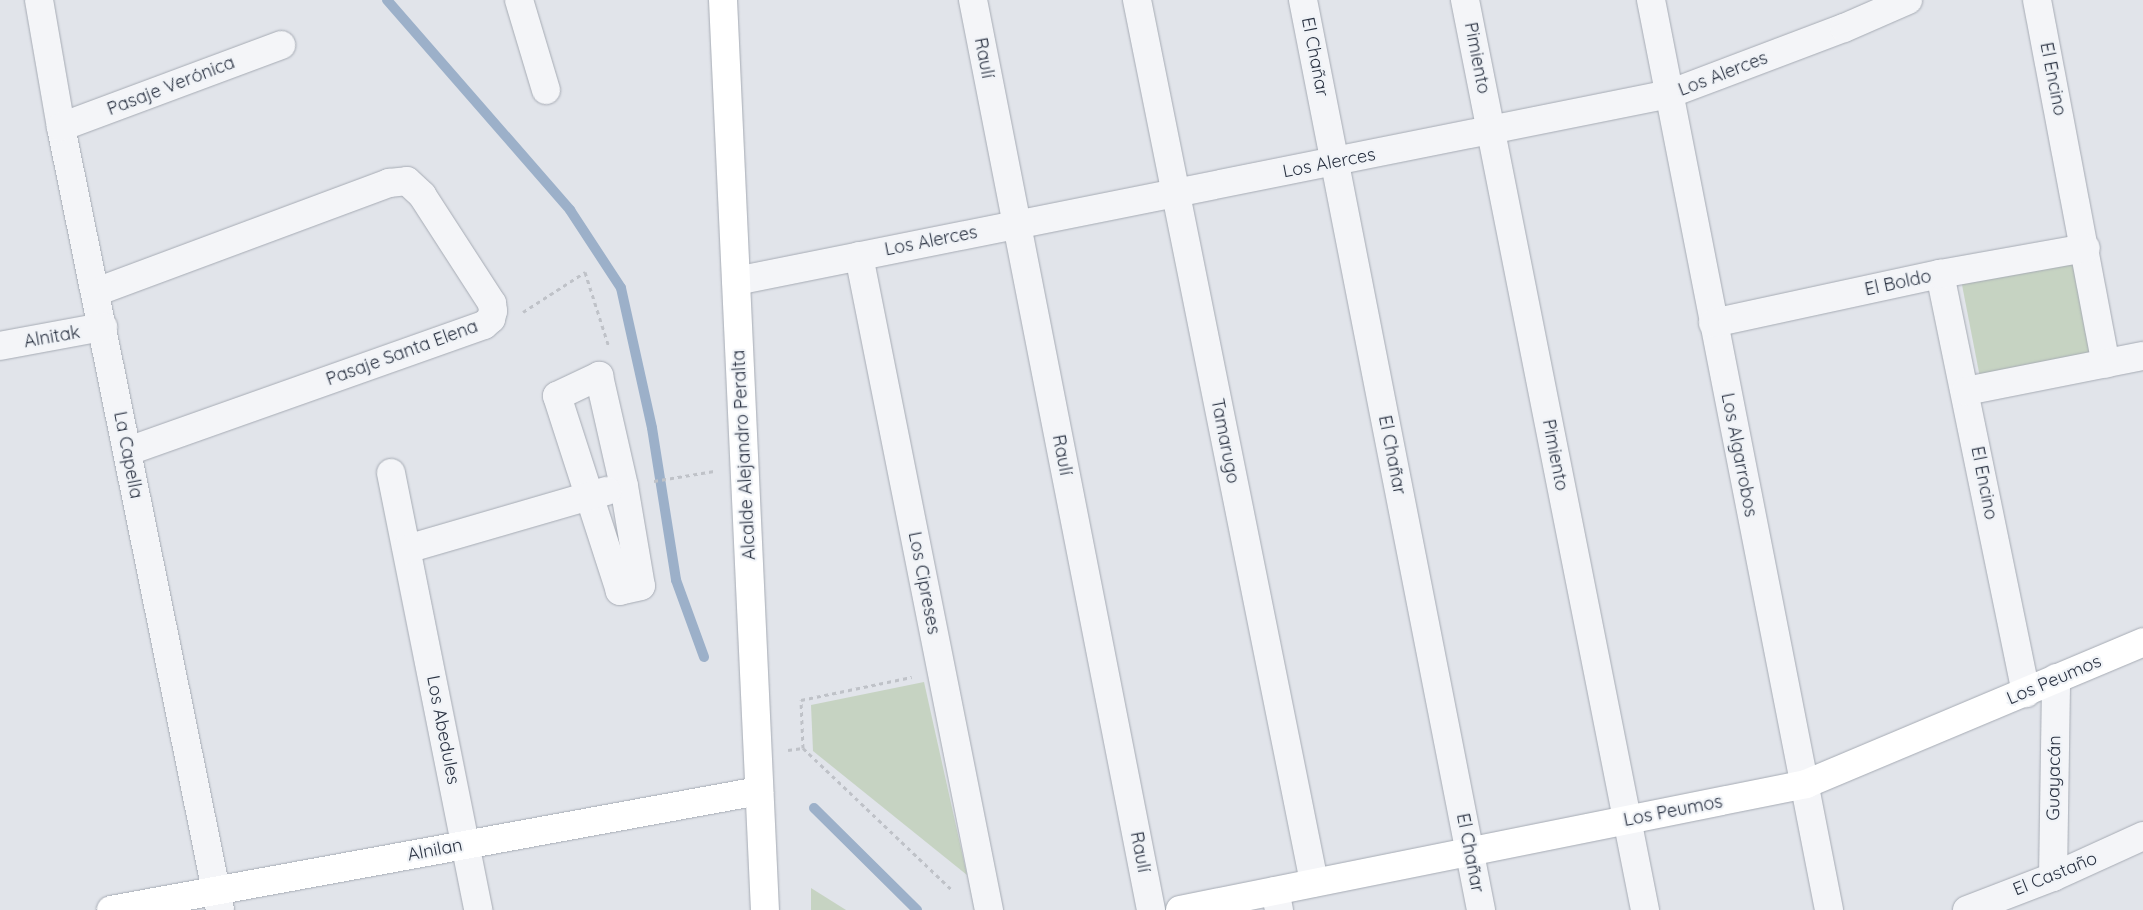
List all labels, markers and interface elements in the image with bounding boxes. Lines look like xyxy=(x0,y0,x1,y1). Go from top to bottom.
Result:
street label: El Chañar xyxy=(1297,15,1333,99)
street label: Pimiento xyxy=(1460,20,1494,96)
street label: Raulí xyxy=(969,36,999,80)
street label: El Encino xyxy=(2035,40,2071,118)
street label: Los Alerces xyxy=(1675,47,1771,101)
street label: Pasaje Verónica xyxy=(104,52,238,120)
street label: Los Alerces xyxy=(1281,143,1377,183)
street label: Los Alerces xyxy=(883,221,979,261)
street label: El Boldo xyxy=(1863,265,1933,301)
street label: Pasaje Santa Elena xyxy=(323,315,481,391)
street label: Alnitak xyxy=(22,321,82,353)
street label: Alcalde Alejandro Peralta xyxy=(728,349,760,561)
street label: Los Algarrobos xyxy=(1716,391,1762,519)
street label: Tamarugo xyxy=(1206,397,1244,485)
street label: La Capella xyxy=(109,410,147,500)
street label: El Chañar xyxy=(1374,413,1410,497)
street label: Pimiento xyxy=(1538,417,1572,493)
street label: Raulí xyxy=(1047,433,1077,477)
street label: El Encino xyxy=(1966,444,2002,522)
street label: Los Cipreses xyxy=(903,530,945,636)
street label: Los Peumos xyxy=(2004,650,2104,710)
street label: Los Abedules xyxy=(422,674,464,786)
street label: Guayacán xyxy=(2042,735,2066,821)
street label: Los Peumos xyxy=(1622,791,1724,831)
street label: El Chañar xyxy=(1452,811,1488,895)
street label: Raulí xyxy=(1125,830,1155,874)
street label: Alnilan xyxy=(406,834,464,866)
street label: El Castaño xyxy=(2010,847,2100,901)

